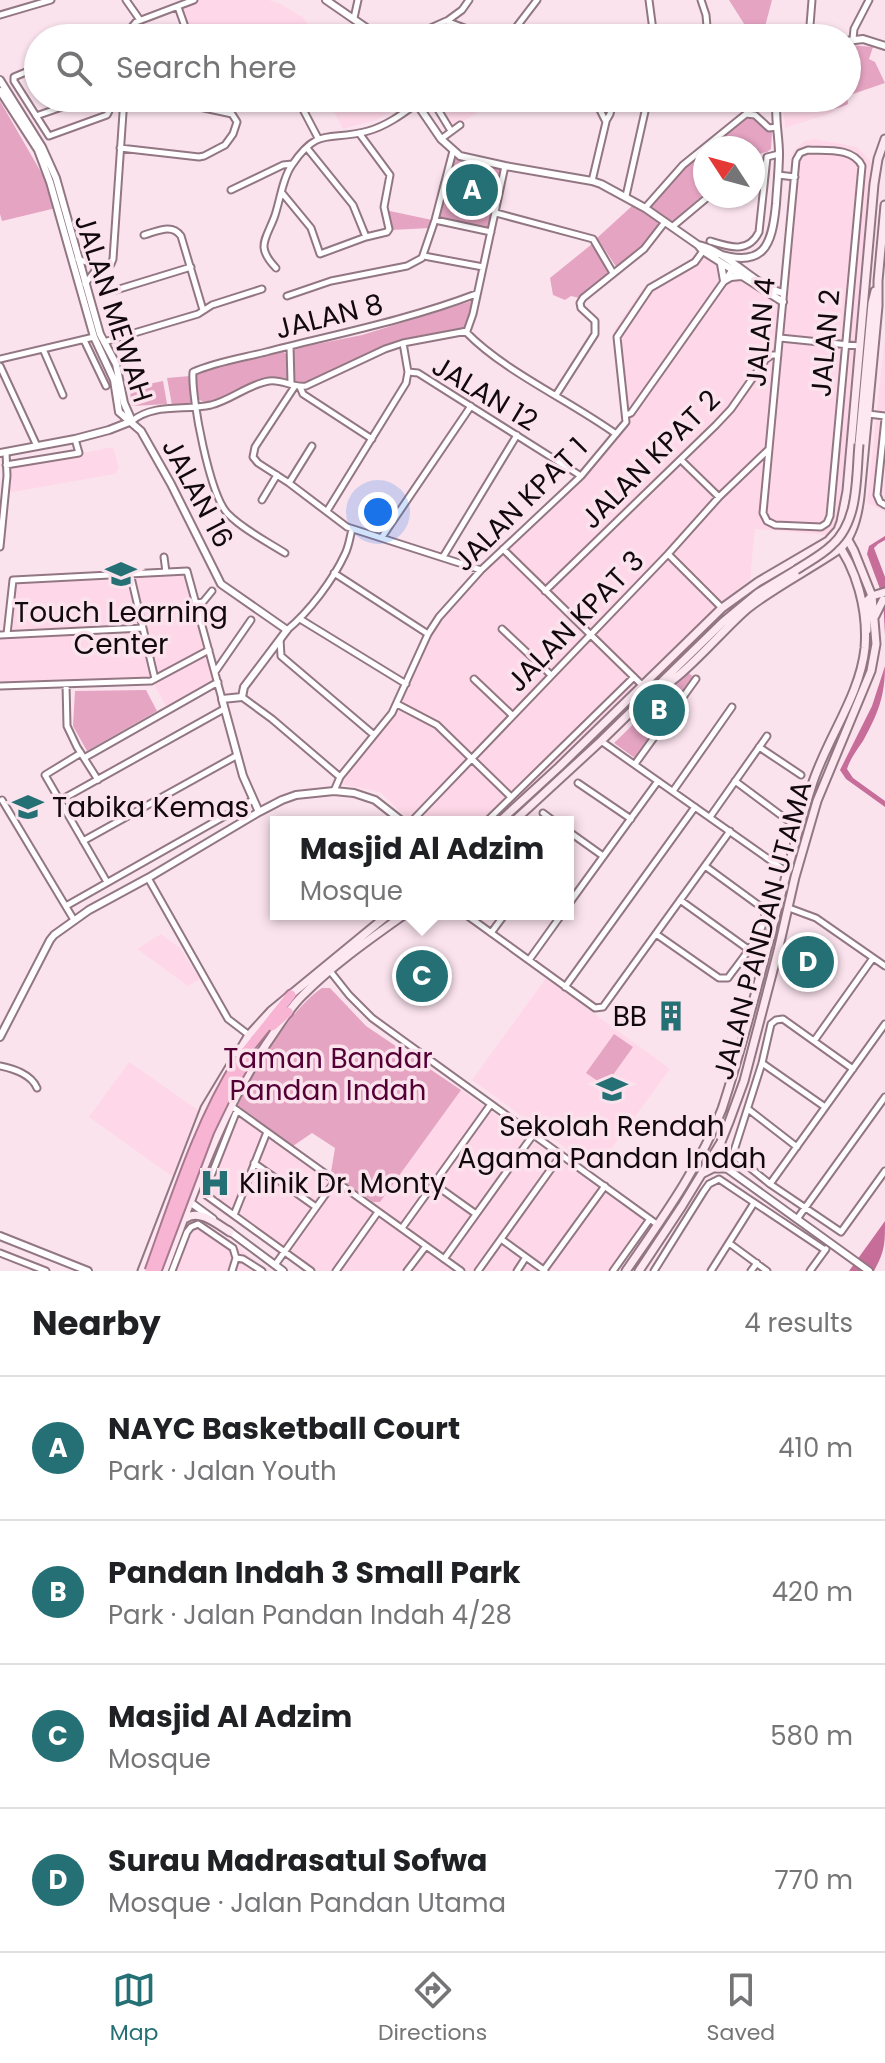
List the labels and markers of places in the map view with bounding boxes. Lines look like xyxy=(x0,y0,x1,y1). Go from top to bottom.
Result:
pin: A xyxy=(446,160,498,220)
school or university icon: Touch Learning Center xyxy=(104,557,138,591)
place label: Touch Learning Center xyxy=(14,593,228,664)
pin: B xyxy=(633,680,685,740)
place label: Tabika Kemas xyxy=(52,788,249,827)
school or university icon: Tabika Kemas xyxy=(11,790,45,824)
pin: D xyxy=(782,932,834,992)
pin: C xyxy=(396,946,448,1006)
place label: BB xyxy=(613,997,647,1036)
building icon: BB xyxy=(654,999,688,1033)
school or university icon: Sekolah Rendah Agama Pandan Indah xyxy=(595,1072,629,1106)
place label: Sekolah Rendah Agama Pandan Indah xyxy=(458,1107,766,1178)
place label: Klinik Dr. Monty xyxy=(239,1164,446,1203)
hospital icon: Klinik Dr. Monty xyxy=(198,1166,232,1200)

